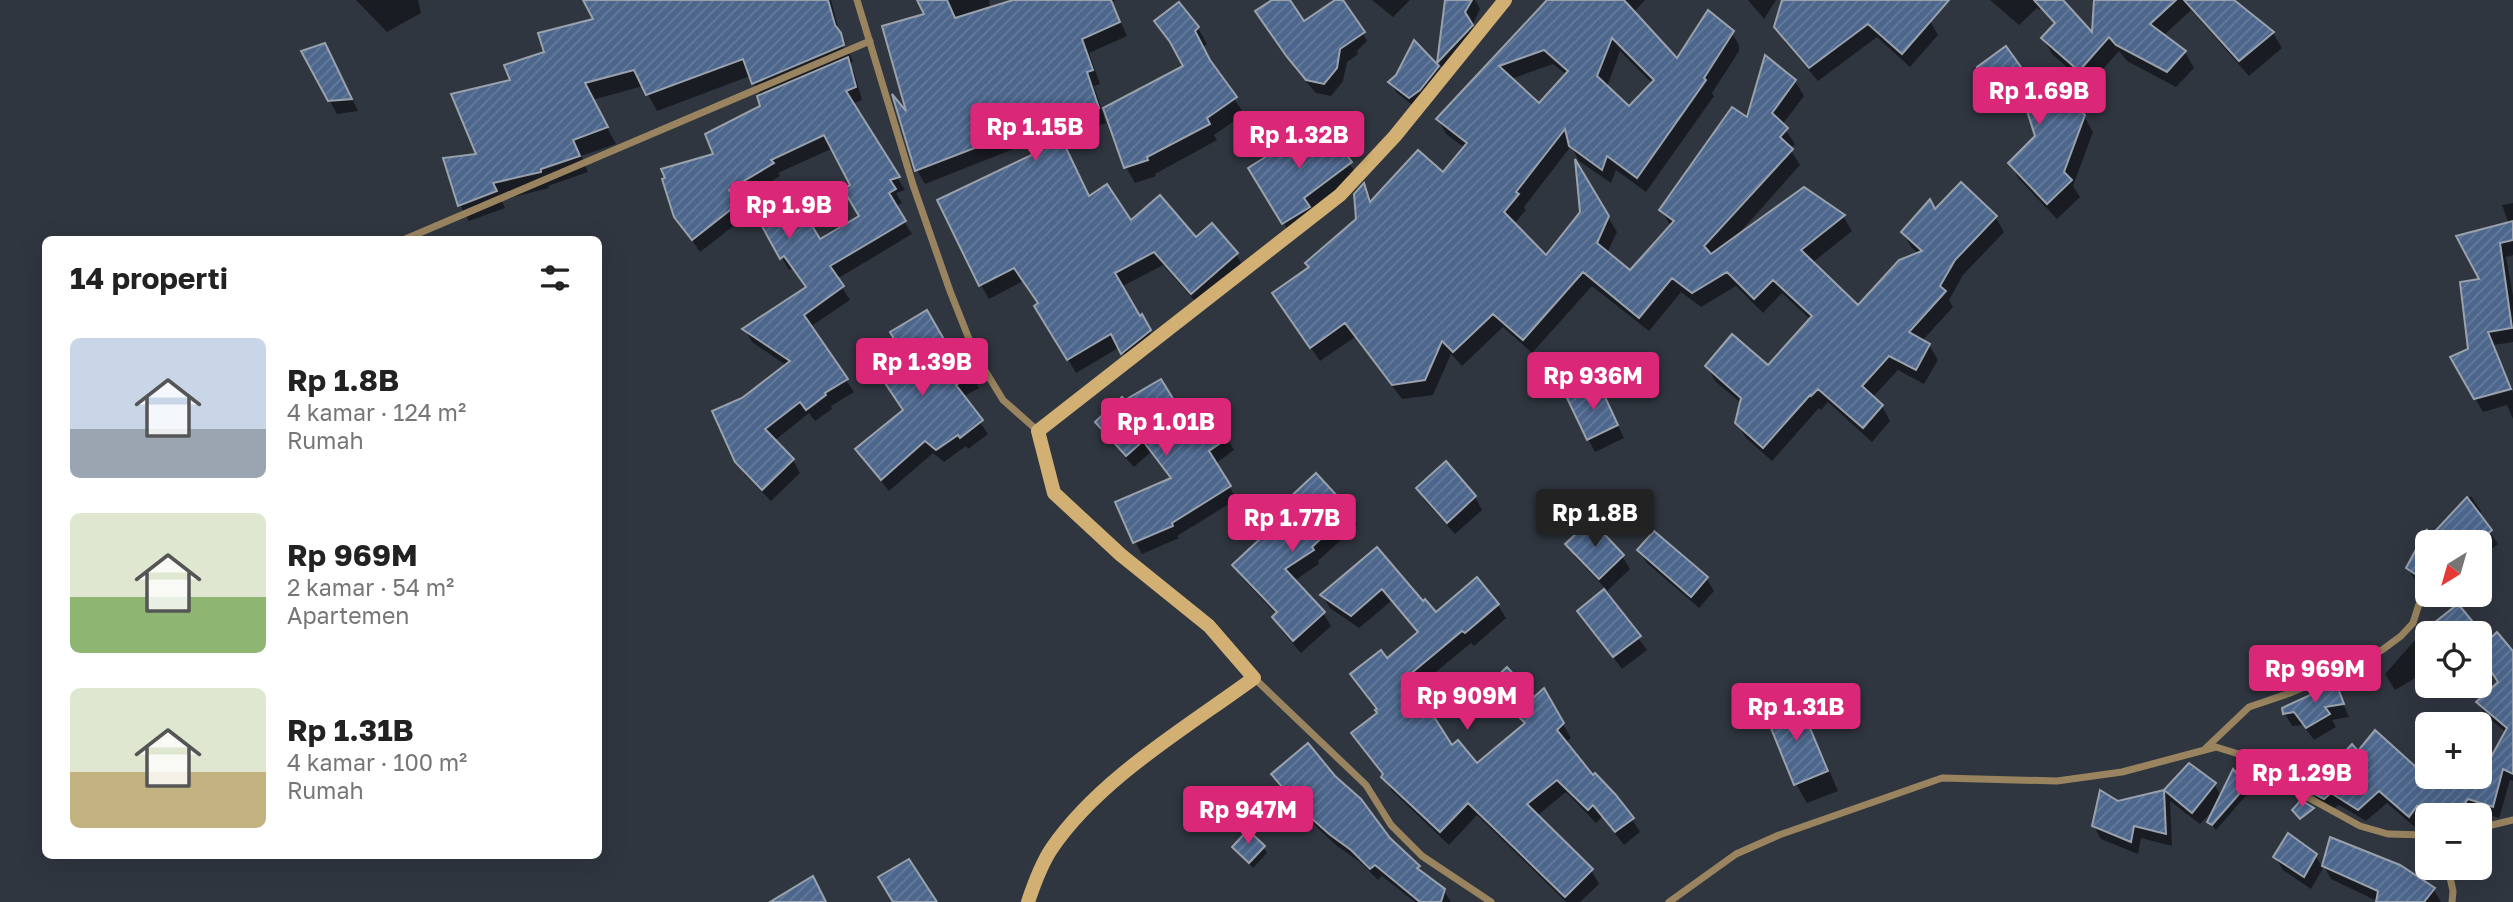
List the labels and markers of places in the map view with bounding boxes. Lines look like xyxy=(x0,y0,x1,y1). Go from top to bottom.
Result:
pin: Rp 1.69B xyxy=(1967,68,2111,127)
pin: Rp 1.15B xyxy=(963,104,1107,163)
pin: Rp 1.32B xyxy=(1227,111,1371,171)
pin: Rp 1.9B xyxy=(724,182,854,241)
pin: Rp 1.39B xyxy=(850,338,994,398)
pin: Rp 936M xyxy=(1528,352,1658,412)
pin: Rp 1.01B xyxy=(1094,398,1238,458)
pin: Rp 1.8B xyxy=(1530,490,1660,549)
pin: Rp 1.77B xyxy=(1220,494,1364,554)
pin: Rp 969M xyxy=(2250,646,2380,705)
pin: Rp 909M xyxy=(1402,672,1532,732)
pin: Rp 1.31B xyxy=(1724,684,1868,743)
pin: Rp 1.29B xyxy=(2230,750,2374,809)
pin: Rp 947M xyxy=(1183,786,1313,846)

